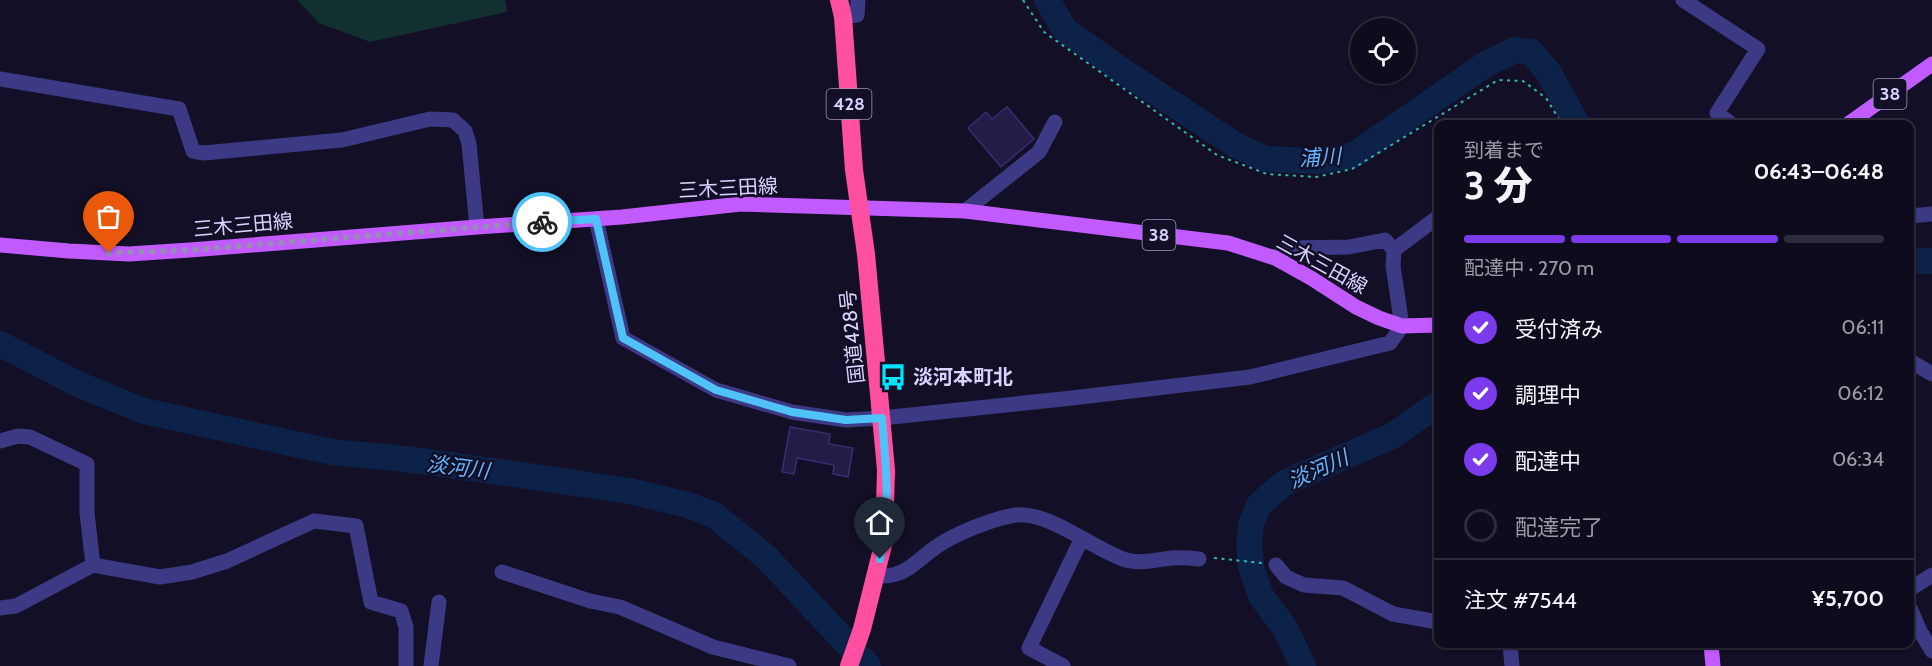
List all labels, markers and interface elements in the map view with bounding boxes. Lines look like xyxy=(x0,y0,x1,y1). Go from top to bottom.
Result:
map controls xyxy=(1350,18,1416,84)
button: locate xyxy=(1350,18,1416,84)
road number: 38 xyxy=(1874,79,1906,109)
road number: 428 xyxy=(826,89,872,119)
text: 到着まで xyxy=(1464,138,1544,162)
water label: 浦川 xyxy=(1298,143,1344,171)
text: 06:43–06:48 xyxy=(1754,158,1884,185)
text: 3 分 xyxy=(1464,161,1533,209)
street label: 三木三田線 xyxy=(677,173,779,203)
pin xyxy=(83,191,134,253)
courier xyxy=(512,192,572,252)
icon: bag xyxy=(92,200,125,233)
icon: bike xyxy=(526,206,559,239)
street label: 三木三田線 xyxy=(192,209,294,241)
road number: 38 xyxy=(1142,220,1176,250)
street label: 三木三田線 xyxy=(1272,229,1372,299)
text: 配達中 · 270 m xyxy=(1464,256,1594,280)
street label: 国道428号 xyxy=(835,289,869,385)
icon: check xyxy=(1464,311,1497,344)
text: 06:11 xyxy=(1841,315,1884,339)
text: 受付済み xyxy=(1515,316,1603,343)
bus stop icon: 淡河本町北 xyxy=(878,362,908,392)
place label: 淡河本町北 xyxy=(913,365,1013,389)
icon: check xyxy=(1464,377,1497,410)
text: 06:12 xyxy=(1838,381,1884,405)
text: 調理中 xyxy=(1515,382,1581,409)
icon: check xyxy=(1464,443,1497,476)
water label: 淡河川 xyxy=(1284,444,1354,493)
text: 06:34 xyxy=(1832,447,1884,471)
text: 配達中 xyxy=(1515,448,1581,475)
water label: 淡河川 xyxy=(425,451,493,483)
pin xyxy=(854,497,905,559)
icon: home xyxy=(863,506,896,539)
text: 配達完了 xyxy=(1515,514,1603,541)
text: ¥5,700 xyxy=(1812,585,1884,612)
text: 注文 #7544 xyxy=(1464,587,1577,614)

